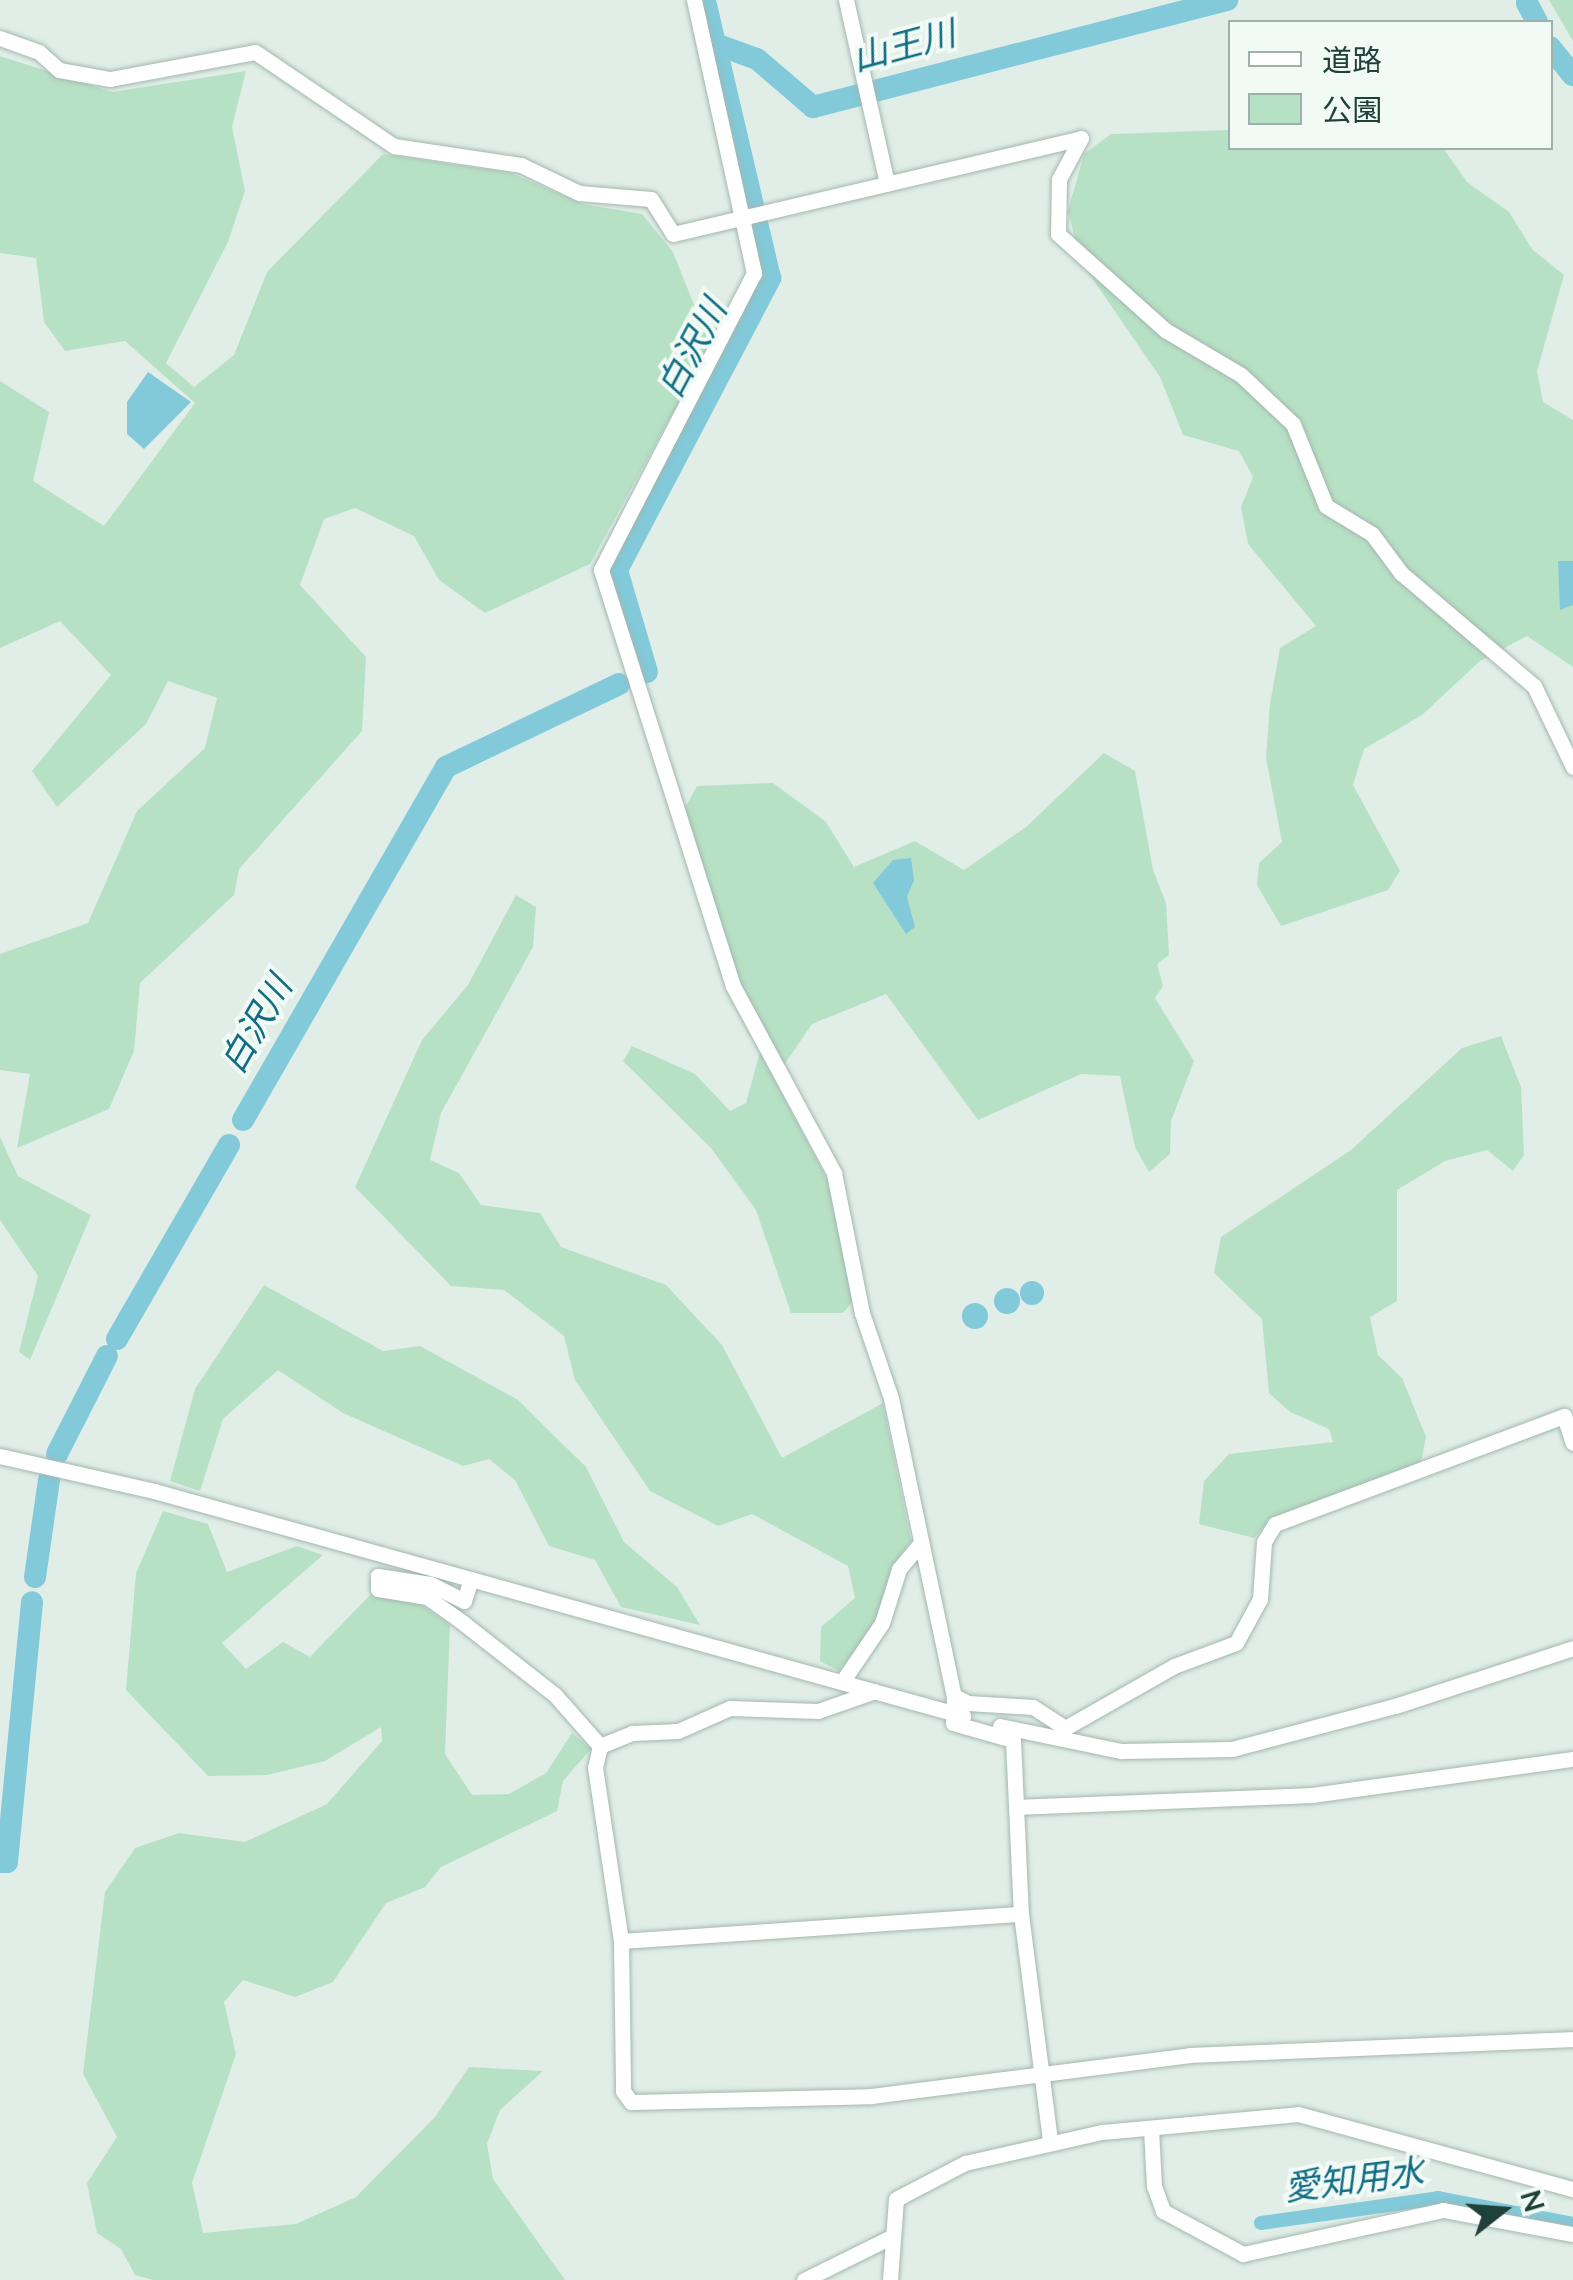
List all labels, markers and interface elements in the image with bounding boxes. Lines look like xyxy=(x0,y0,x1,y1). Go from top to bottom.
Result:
water label: 山王川 xyxy=(848,13,960,81)
legend xyxy=(1228,20,1553,150)
text: 道路 xyxy=(1322,41,1382,82)
text: 公園 xyxy=(1322,91,1382,132)
water label: 白沢川 xyxy=(650,293,736,405)
water label: 白沢川 xyxy=(213,969,301,1081)
water label: 愛知用水 xyxy=(1282,2152,1426,2210)
north arrow xyxy=(1453,2160,1553,2260)
text: N xyxy=(1510,2186,1553,2217)

